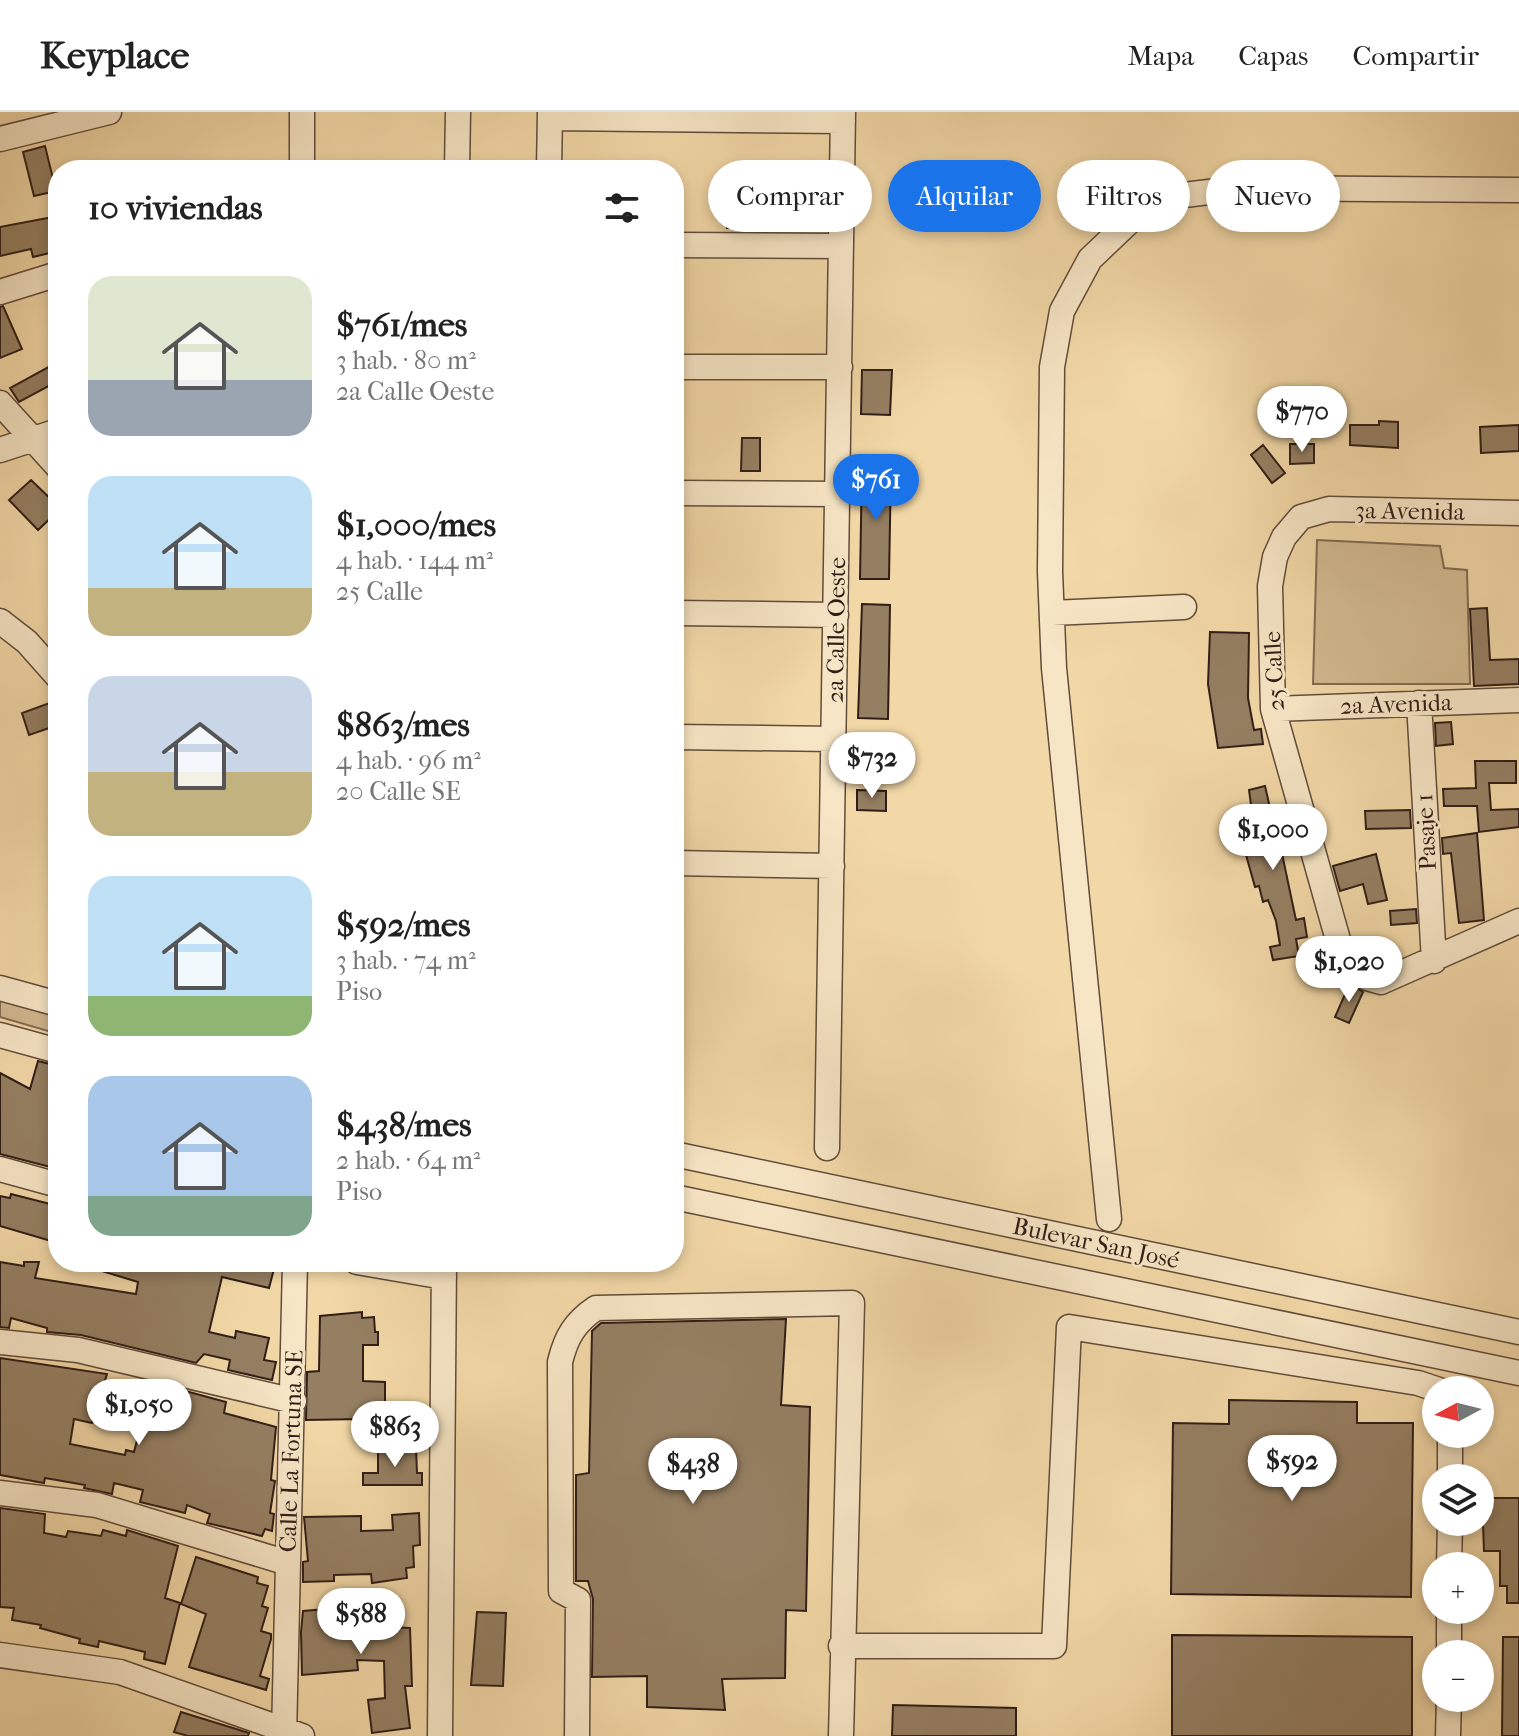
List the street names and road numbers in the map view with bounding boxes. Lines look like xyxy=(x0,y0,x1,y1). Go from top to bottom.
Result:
street label: 3a Avenida xyxy=(1355,496,1466,526)
street label: 2a Calle Oeste xyxy=(821,557,851,703)
street label: 25 Calle xyxy=(1258,630,1290,712)
street label: 2a Avenida xyxy=(1340,688,1453,720)
street label: Pasaje 1 xyxy=(1410,793,1442,871)
street label: Bulevar San José xyxy=(1010,1212,1182,1274)
street label: Calle La Fortuna SE xyxy=(273,1349,309,1553)

